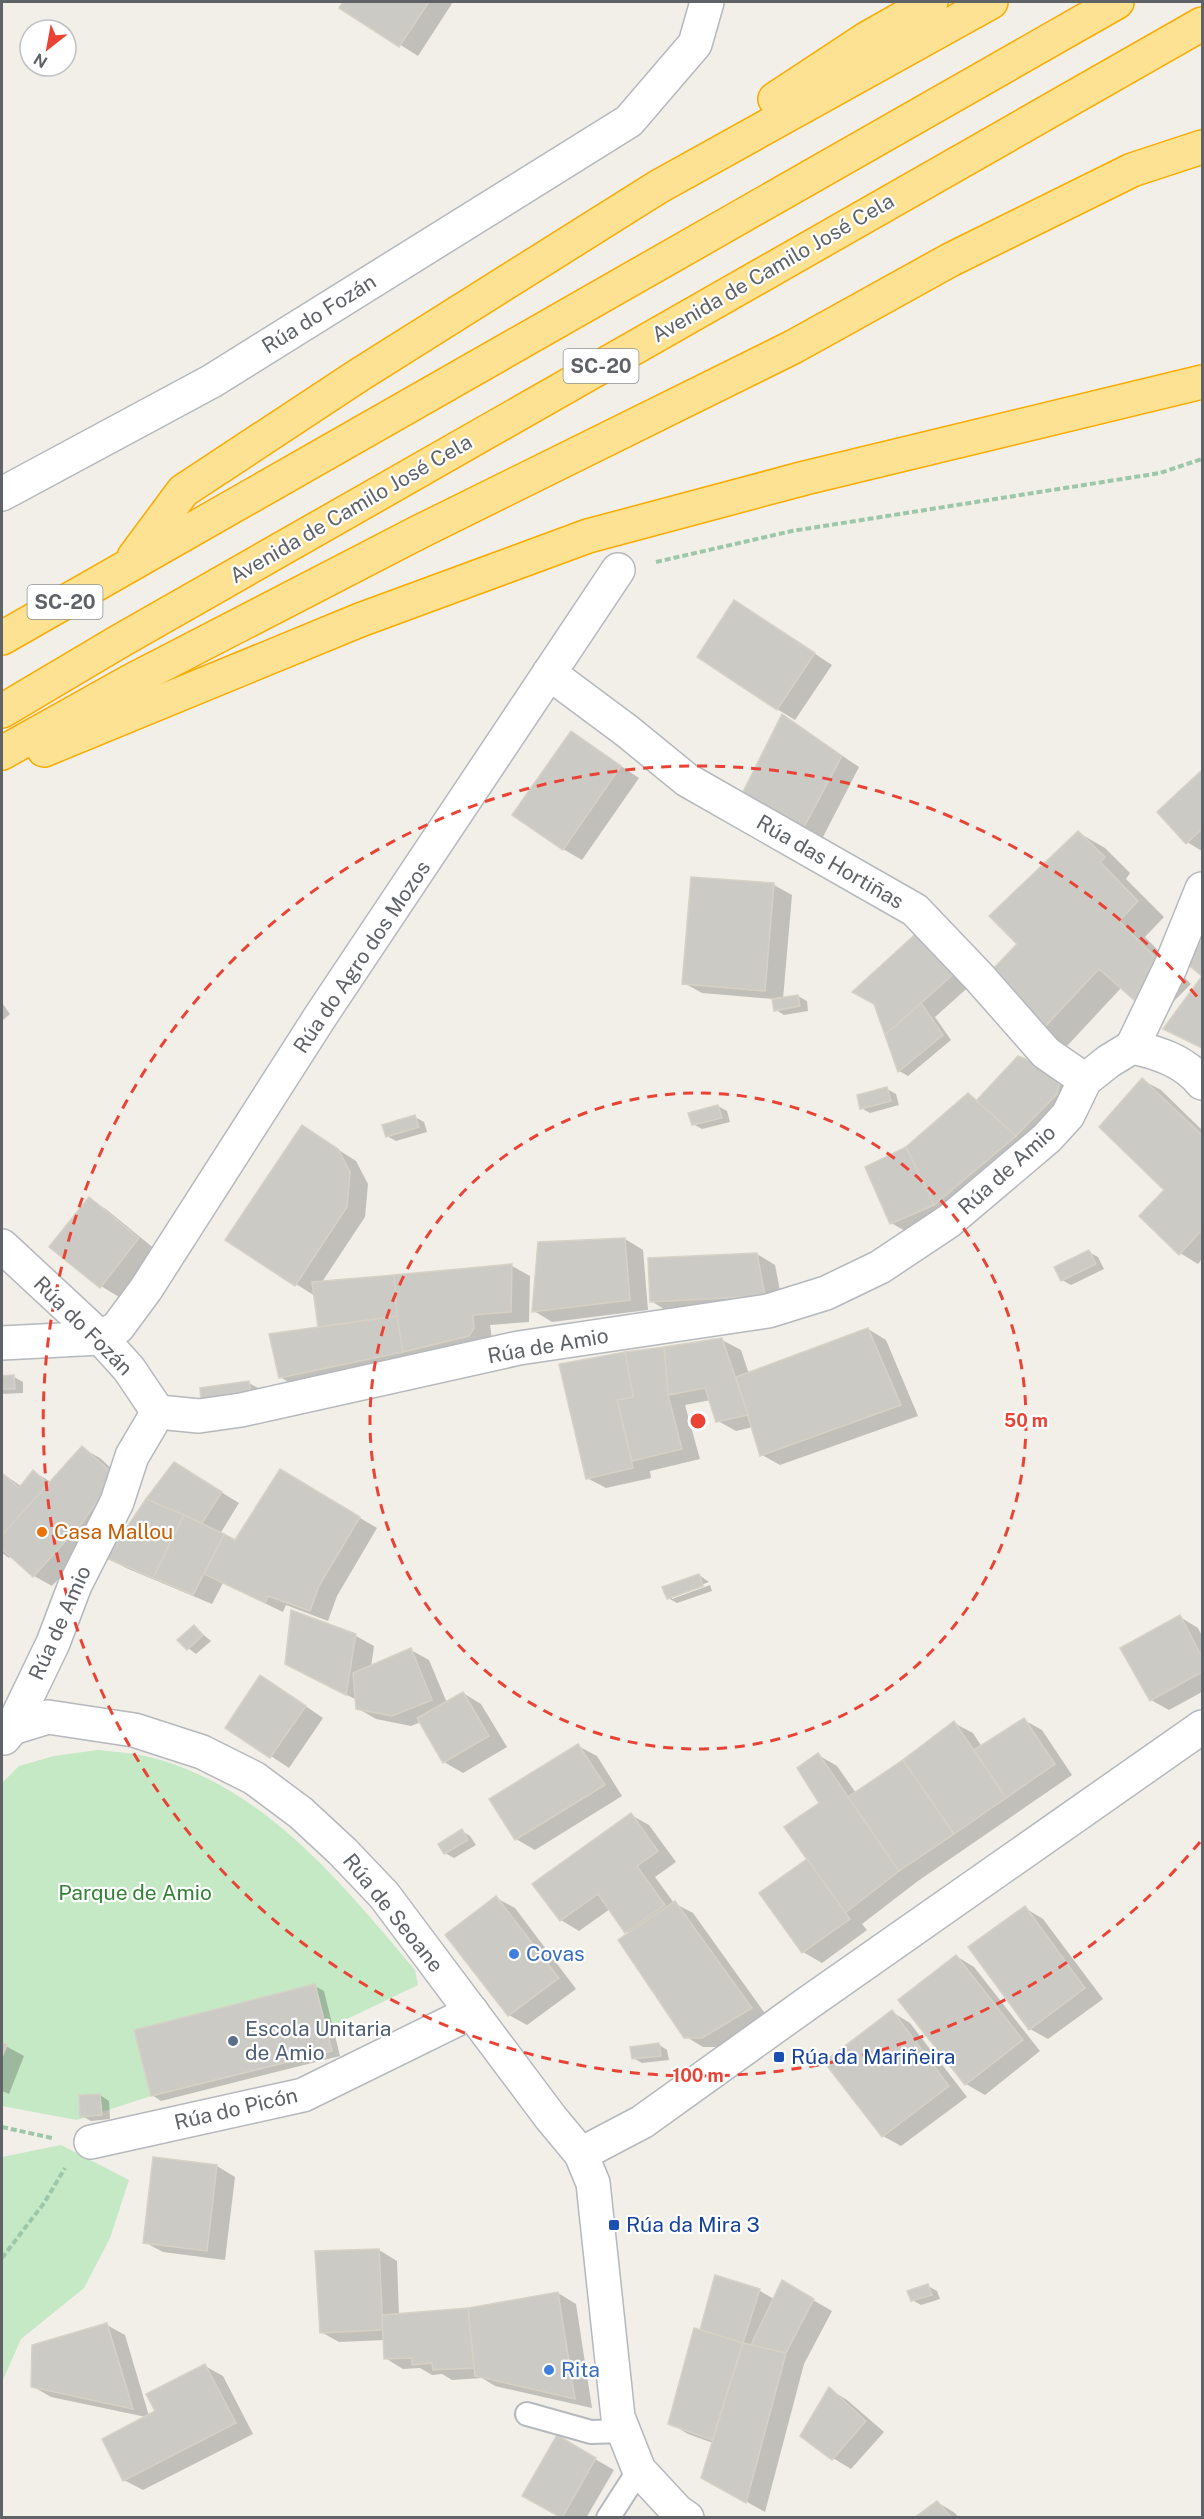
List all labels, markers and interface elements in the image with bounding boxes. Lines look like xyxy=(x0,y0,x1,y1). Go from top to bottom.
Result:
north arrow xyxy=(18,18,78,78)
text: N xyxy=(30,49,51,72)
street label: Avenida de Camilo José Cela xyxy=(647,188,898,347)
street label: Rúa do Fozán xyxy=(257,269,380,359)
road number: SC-20 xyxy=(564,349,638,383)
street label: Avenida de Camilo José Cela xyxy=(225,429,476,588)
road number: SC-20 xyxy=(28,585,103,619)
street label: Rúa das Hortiñas xyxy=(752,809,908,914)
street label: Rúa do Agro dos Mozos xyxy=(288,856,435,1058)
street label: Rúa de Amio xyxy=(953,1119,1060,1220)
street label: Rúa do Fozán xyxy=(29,1271,138,1380)
street label: Rúa de Amio xyxy=(486,1323,610,1368)
text: 50 m xyxy=(1004,1410,1048,1431)
centre of rings xyxy=(688,1411,708,1431)
place label: Casa Mallou xyxy=(54,1519,173,1544)
marker: Casa Mallou xyxy=(35,1525,49,1539)
street label: Rúa de Amio xyxy=(23,1562,96,1684)
street label: Rúa de Seoane xyxy=(338,1848,449,1977)
park label: Parque de Amio xyxy=(58,1880,212,1905)
place label: Covas xyxy=(526,1941,585,1966)
marker: Covas xyxy=(507,1947,521,1961)
place label: Escola Unitaria de Amio xyxy=(245,2016,391,2065)
marker: Escola Unitaria de Amio xyxy=(226,2034,240,2048)
place label: Rúa da Mariñeira xyxy=(791,2044,955,2069)
marker: Rúa da Mariñeira xyxy=(772,2050,786,2064)
text: 100 m xyxy=(672,2065,724,2086)
street label: Rúa do Picón xyxy=(172,2082,300,2135)
place label: Rúa da Mira 3 xyxy=(626,2212,760,2237)
marker: Rúa da Mira 3 xyxy=(607,2218,621,2232)
place label: Rita xyxy=(561,2357,600,2382)
marker: Rita xyxy=(542,2363,556,2377)

